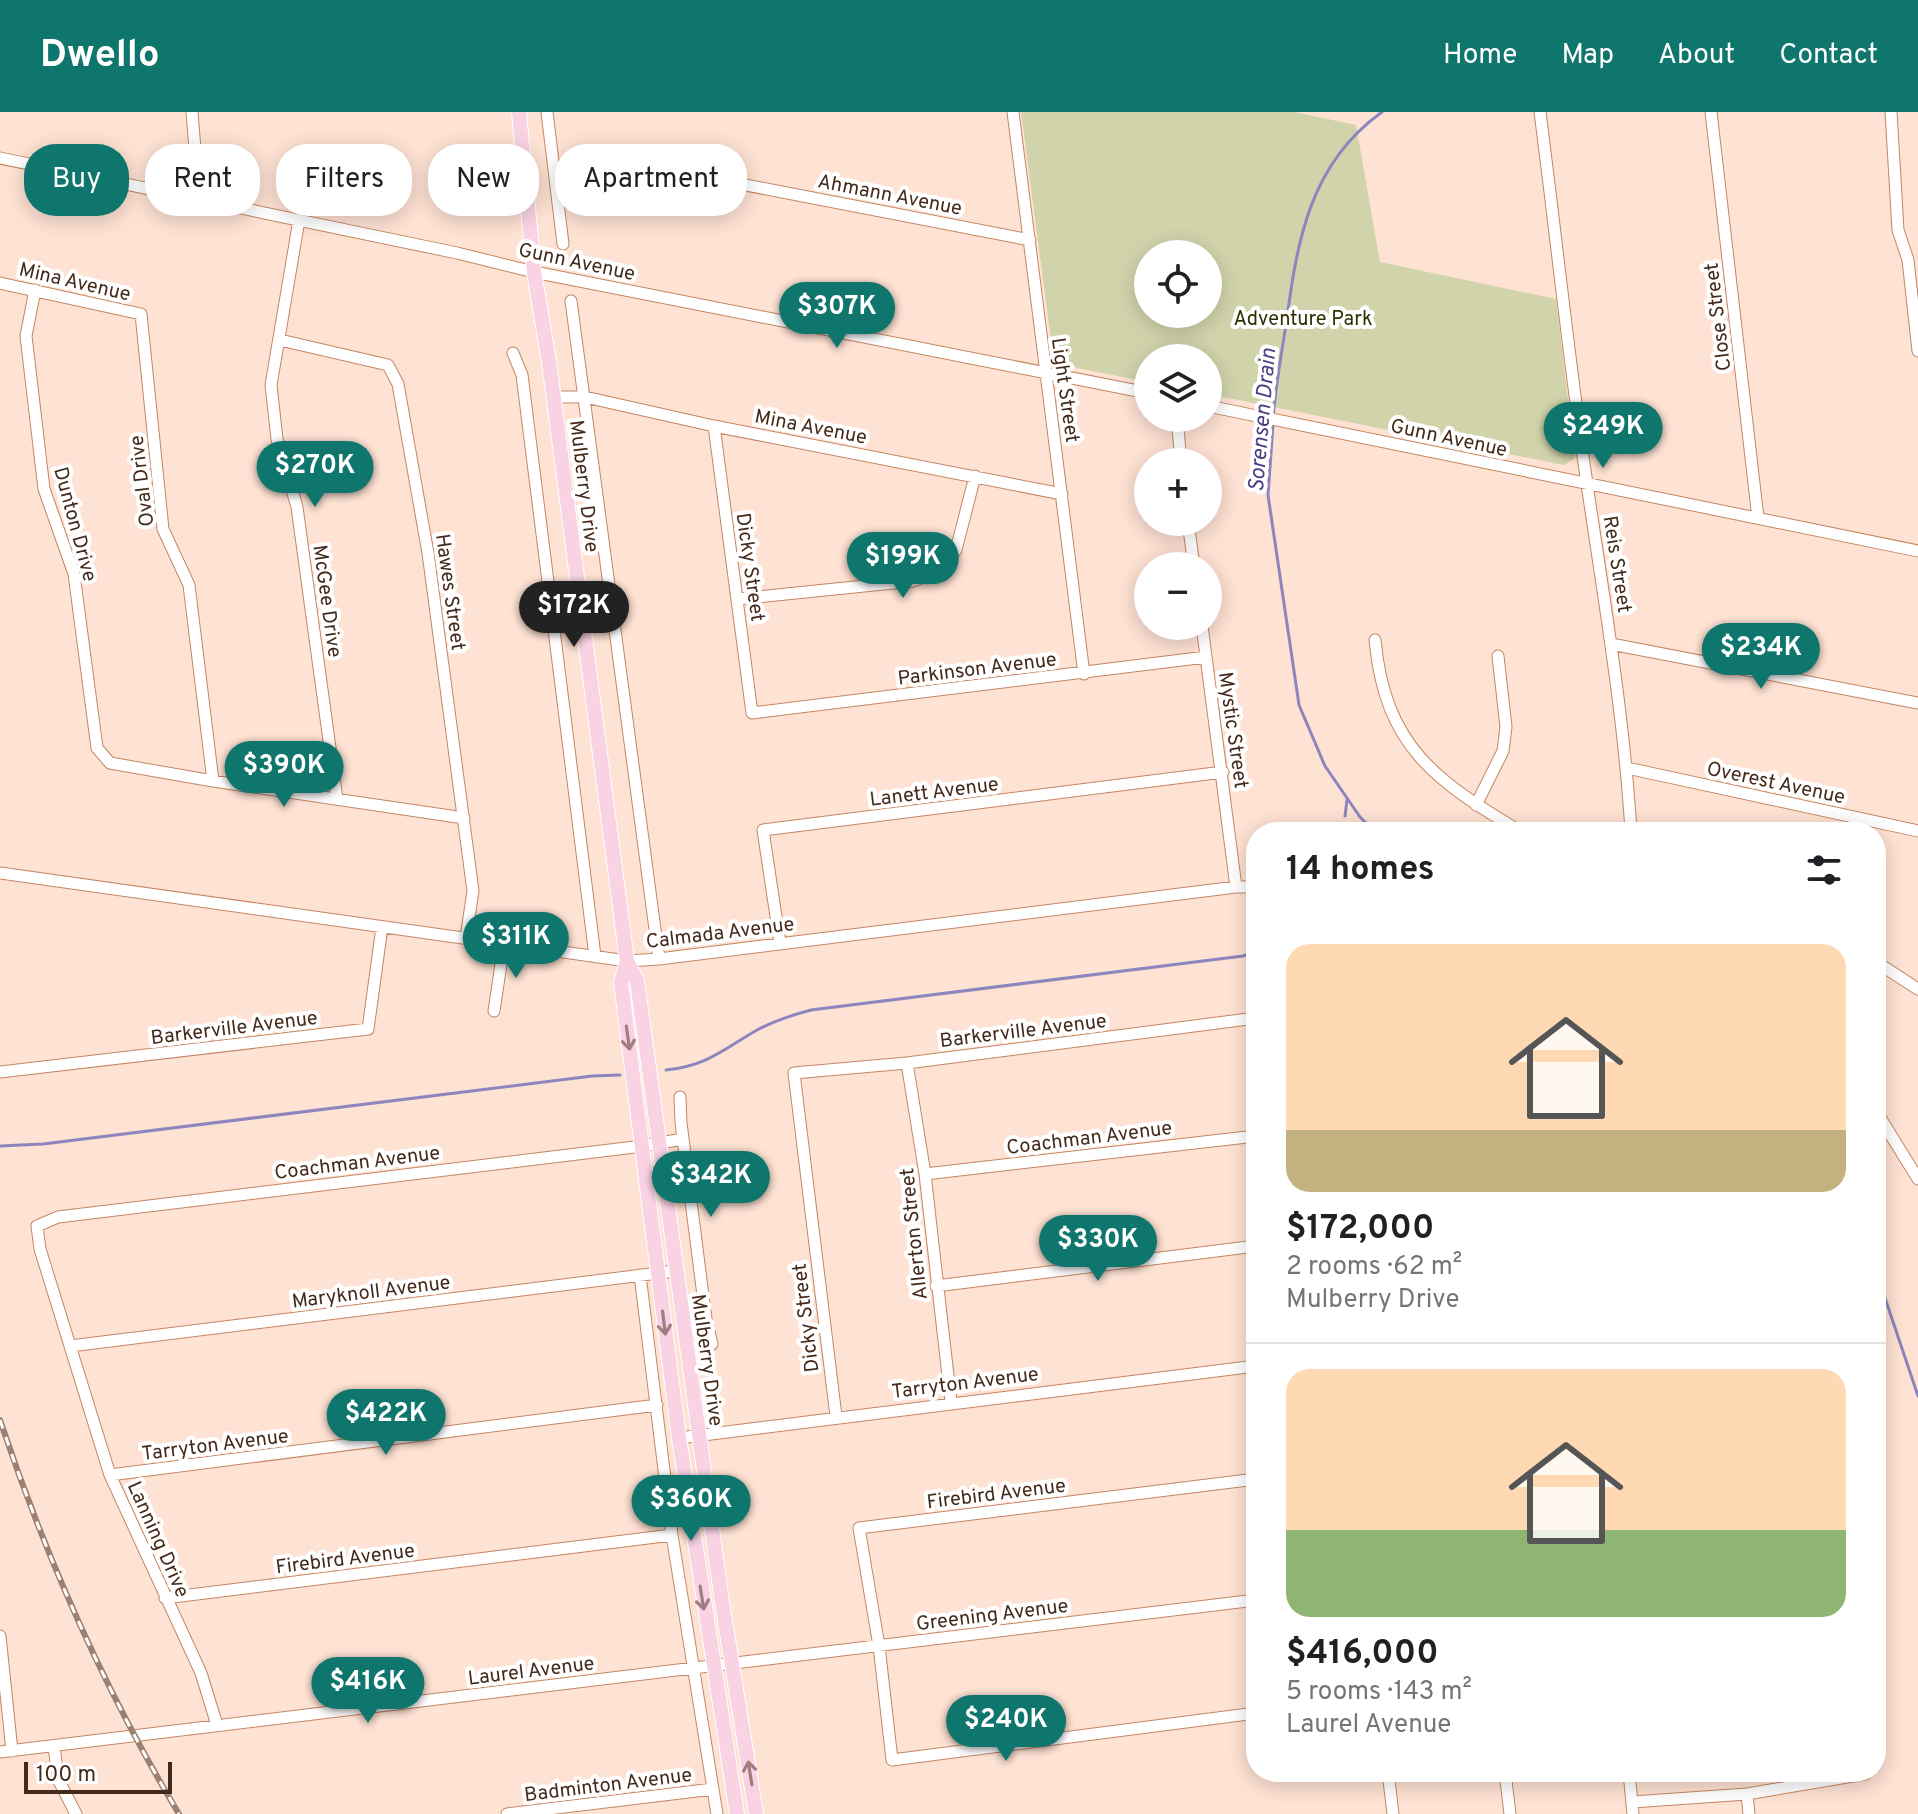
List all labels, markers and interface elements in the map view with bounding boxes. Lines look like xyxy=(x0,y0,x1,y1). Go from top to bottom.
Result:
text: Dwello xyxy=(40,32,159,81)
text: Home xyxy=(1443,38,1517,74)
text: Map xyxy=(1561,38,1614,74)
text: About xyxy=(1658,38,1735,74)
text: Contact xyxy=(1779,38,1878,74)
chip: Buy xyxy=(24,144,129,216)
chip: Rent xyxy=(145,144,260,216)
chip: Filters xyxy=(276,144,412,216)
chip: New xyxy=(428,144,539,216)
chip: Apartment xyxy=(555,144,747,216)
street label: Ahmann Avenue xyxy=(815,169,964,223)
street label: Gunn Avenue xyxy=(516,238,637,288)
map controls xyxy=(1134,240,1222,640)
button: locate xyxy=(1134,240,1222,328)
street label: Mina Avenue xyxy=(16,257,133,308)
street label: Close Street xyxy=(1699,261,1739,372)
pin: $307K xyxy=(781,282,893,350)
text: $307K xyxy=(797,291,877,324)
park label: Adventure Park xyxy=(1233,307,1373,333)
street label: Light Street xyxy=(1044,336,1084,444)
button: layers xyxy=(1134,344,1222,432)
water label: Sorensen Drain xyxy=(1244,347,1283,493)
pin: $249K xyxy=(1547,402,1659,470)
street label: Mina Avenue xyxy=(752,404,869,452)
text: $249K xyxy=(1562,411,1644,444)
street label: Gunn Avenue xyxy=(1388,414,1509,464)
street label: Mulberry Drive xyxy=(562,418,604,554)
street label: Oval Drive xyxy=(124,433,161,528)
pin: $270K xyxy=(259,441,371,509)
button: + xyxy=(1134,448,1222,536)
text: $270K xyxy=(275,450,355,483)
street label: Dunton Drive xyxy=(46,464,102,585)
street label: Dicky Street xyxy=(729,511,770,623)
street label: Reis Street xyxy=(1596,514,1637,615)
street label: Hawes Street xyxy=(428,532,470,652)
pin: $199K xyxy=(847,532,959,600)
text: $199K xyxy=(865,541,941,574)
street label: McGee Drive xyxy=(305,543,347,659)
button: − xyxy=(1134,552,1222,640)
pin: $172K xyxy=(518,581,630,649)
text: $172K xyxy=(537,590,611,623)
pin: $234K xyxy=(1705,623,1817,691)
text: $234K xyxy=(1720,632,1802,665)
street label: Parkinson Avenue xyxy=(896,647,1058,693)
street label: Mystic Street xyxy=(1211,670,1253,790)
pin: $390K xyxy=(228,741,340,809)
text: $390K xyxy=(243,750,325,783)
street label: Overest Avenue xyxy=(1704,757,1847,811)
street label: Lanett Avenue xyxy=(868,772,1000,814)
icon: filters xyxy=(1802,848,1846,892)
text: 14 homes xyxy=(1286,849,1435,892)
pin: $311K xyxy=(460,912,572,980)
street label: Calmada Avenue xyxy=(645,912,796,956)
text: $311K xyxy=(481,921,551,954)
icon: home xyxy=(1494,996,1638,1140)
street label: Barkerville Avenue xyxy=(149,1006,319,1052)
street label: Barkerville Avenue xyxy=(938,1009,1108,1055)
one-way arrow xyxy=(621,1025,636,1050)
street label: Coachman Avenue xyxy=(1005,1116,1174,1162)
street label: Coachman Avenue xyxy=(273,1141,442,1187)
pin: $342K xyxy=(655,1151,767,1219)
text: $342K xyxy=(670,1160,752,1193)
street label: Allerton Street xyxy=(895,1167,935,1301)
text: $172,000 xyxy=(1286,1208,1434,1251)
pin: $330K xyxy=(1042,1215,1154,1283)
text: $330K xyxy=(1057,1224,1139,1257)
text: 2 rooms · 62 m² xyxy=(1286,1251,1462,1284)
street label: Dicky Street xyxy=(787,1262,827,1374)
street label: Maryknoll Avenue xyxy=(290,1270,452,1316)
text: Mulberry Drive xyxy=(1286,1284,1459,1317)
street label: Mulberry Drive xyxy=(684,1292,728,1428)
one-way arrow xyxy=(656,1310,671,1336)
street label: Tarryton Avenue xyxy=(890,1362,1040,1406)
pin: $422K xyxy=(330,1389,442,1457)
text: $422K xyxy=(345,1398,427,1431)
icon: home xyxy=(1494,1421,1638,1565)
street label: Tarryton Avenue xyxy=(140,1424,290,1468)
street label: Firebird Avenue xyxy=(925,1474,1067,1516)
pin: $360K xyxy=(635,1475,747,1543)
street label: Lanning Drive xyxy=(120,1478,194,1602)
text: $360K xyxy=(650,1484,732,1517)
street label: Firebird Avenue xyxy=(274,1539,416,1581)
one-way arrow xyxy=(695,1585,710,1610)
street label: Greening Avenue xyxy=(915,1594,1070,1638)
text: $416,000 xyxy=(1286,1633,1439,1676)
street label: Laurel Avenue xyxy=(467,1651,596,1693)
pin: $416K xyxy=(312,1657,424,1725)
text: $416K xyxy=(329,1666,407,1699)
text: 5 rooms · 143 m² xyxy=(1286,1676,1472,1709)
pin: $240K xyxy=(950,1695,1062,1763)
text: $240K xyxy=(964,1704,1048,1737)
text: Laurel Avenue xyxy=(1286,1709,1451,1742)
scale bar xyxy=(24,1758,172,1794)
one-way arrow xyxy=(741,1761,756,1786)
text: 100 m xyxy=(36,1762,96,1789)
street label: Badminton Avenue xyxy=(523,1763,694,1809)

